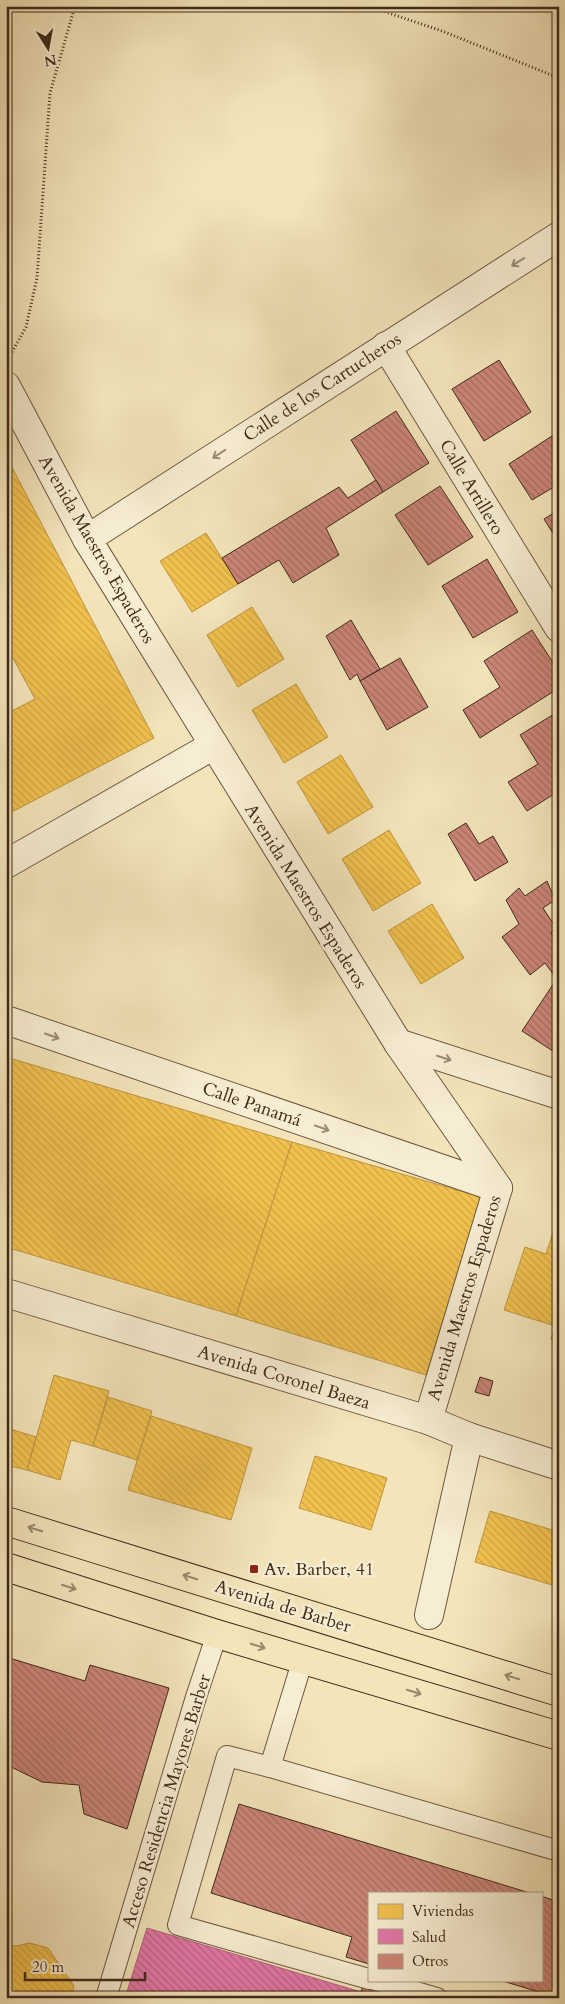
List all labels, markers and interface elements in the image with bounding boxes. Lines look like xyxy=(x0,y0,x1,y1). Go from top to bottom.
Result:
north arrow xyxy=(22,22,72,72)
text: N xyxy=(43,50,58,71)
one-way arrow xyxy=(511,258,525,268)
street label: Calle de los Cartucheros xyxy=(238,327,406,448)
street label: Calle Artillero xyxy=(433,435,510,540)
one-way arrow xyxy=(212,449,226,459)
street label: Avenida Maestros Espaderos xyxy=(32,450,161,648)
street label: Avenida Maestros Espaderos xyxy=(238,799,373,994)
one-way arrow xyxy=(44,1032,60,1041)
one-way arrow xyxy=(436,1054,452,1064)
street label: Calle Panamá xyxy=(199,1076,305,1133)
one-way arrow xyxy=(314,1124,329,1133)
street label: Avenida Maestros Espaderos xyxy=(421,1192,508,1404)
street label: Avenida Coronel Baeza xyxy=(195,1339,373,1416)
one-way arrow xyxy=(27,1524,43,1534)
place label: Av. Barber, 41 xyxy=(264,1557,374,1582)
marker: Av. Barber, 41 xyxy=(248,1563,260,1575)
one-way arrow xyxy=(182,1572,198,1582)
street label: Avenida de Barber xyxy=(212,1574,354,1639)
one-way arrow xyxy=(61,1583,77,1593)
one-way arrow xyxy=(250,1641,266,1651)
street label: Acceso Residencia Mayores Barber xyxy=(116,1671,217,1931)
one-way arrow xyxy=(505,1672,521,1682)
one-way arrow xyxy=(406,1687,422,1697)
legend xyxy=(368,1892,542,1982)
text: Viviendas xyxy=(412,1901,474,1921)
text: Salud xyxy=(412,1927,446,1947)
scale bar xyxy=(25,1949,145,1981)
text: Otros xyxy=(412,1951,448,1971)
text: 20 m xyxy=(32,1957,64,1977)

